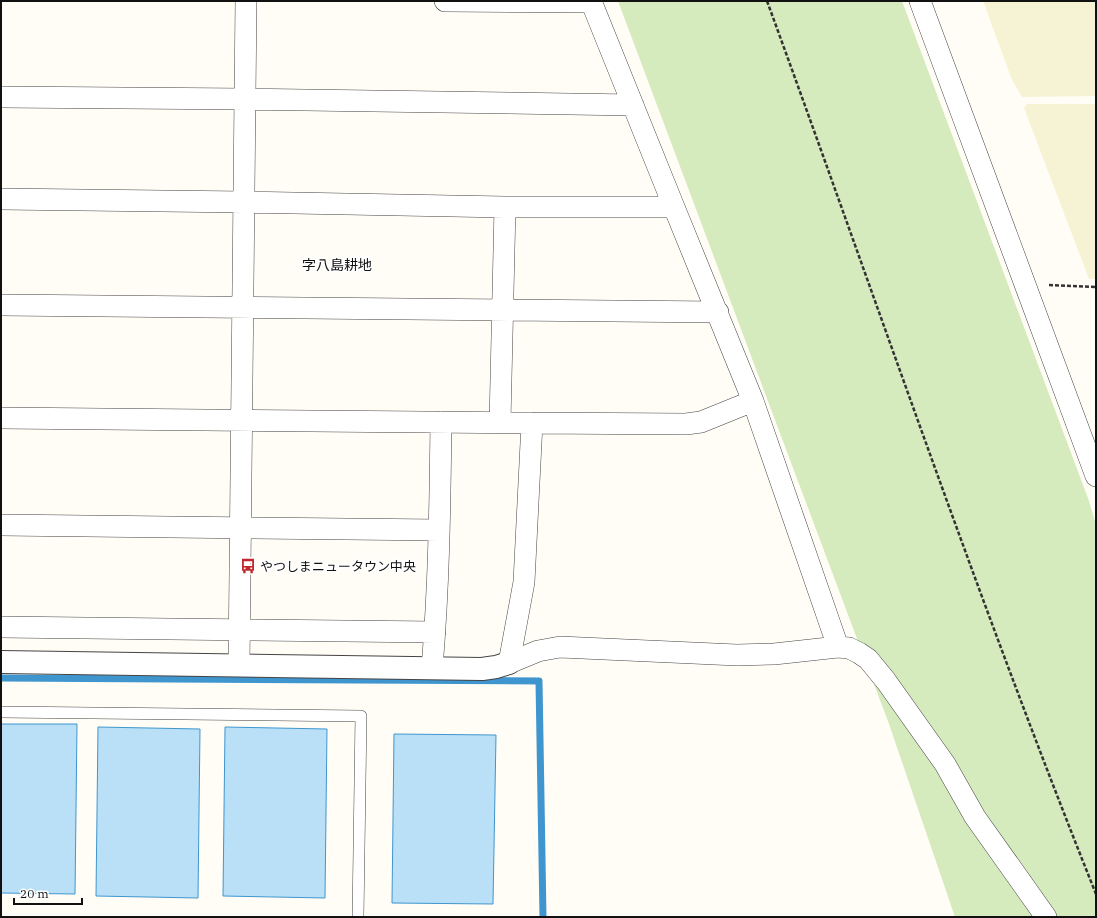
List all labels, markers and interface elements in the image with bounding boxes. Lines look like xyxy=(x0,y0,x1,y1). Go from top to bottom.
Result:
district label: 字八島耕地 xyxy=(302,256,372,274)
bus stop icon: やつしまニュータウン中央 xyxy=(239,557,257,575)
place label: やつしまニュータウン中央 xyxy=(260,558,416,575)
scale bar xyxy=(14,880,82,906)
text: 20 m xyxy=(20,886,49,901)

